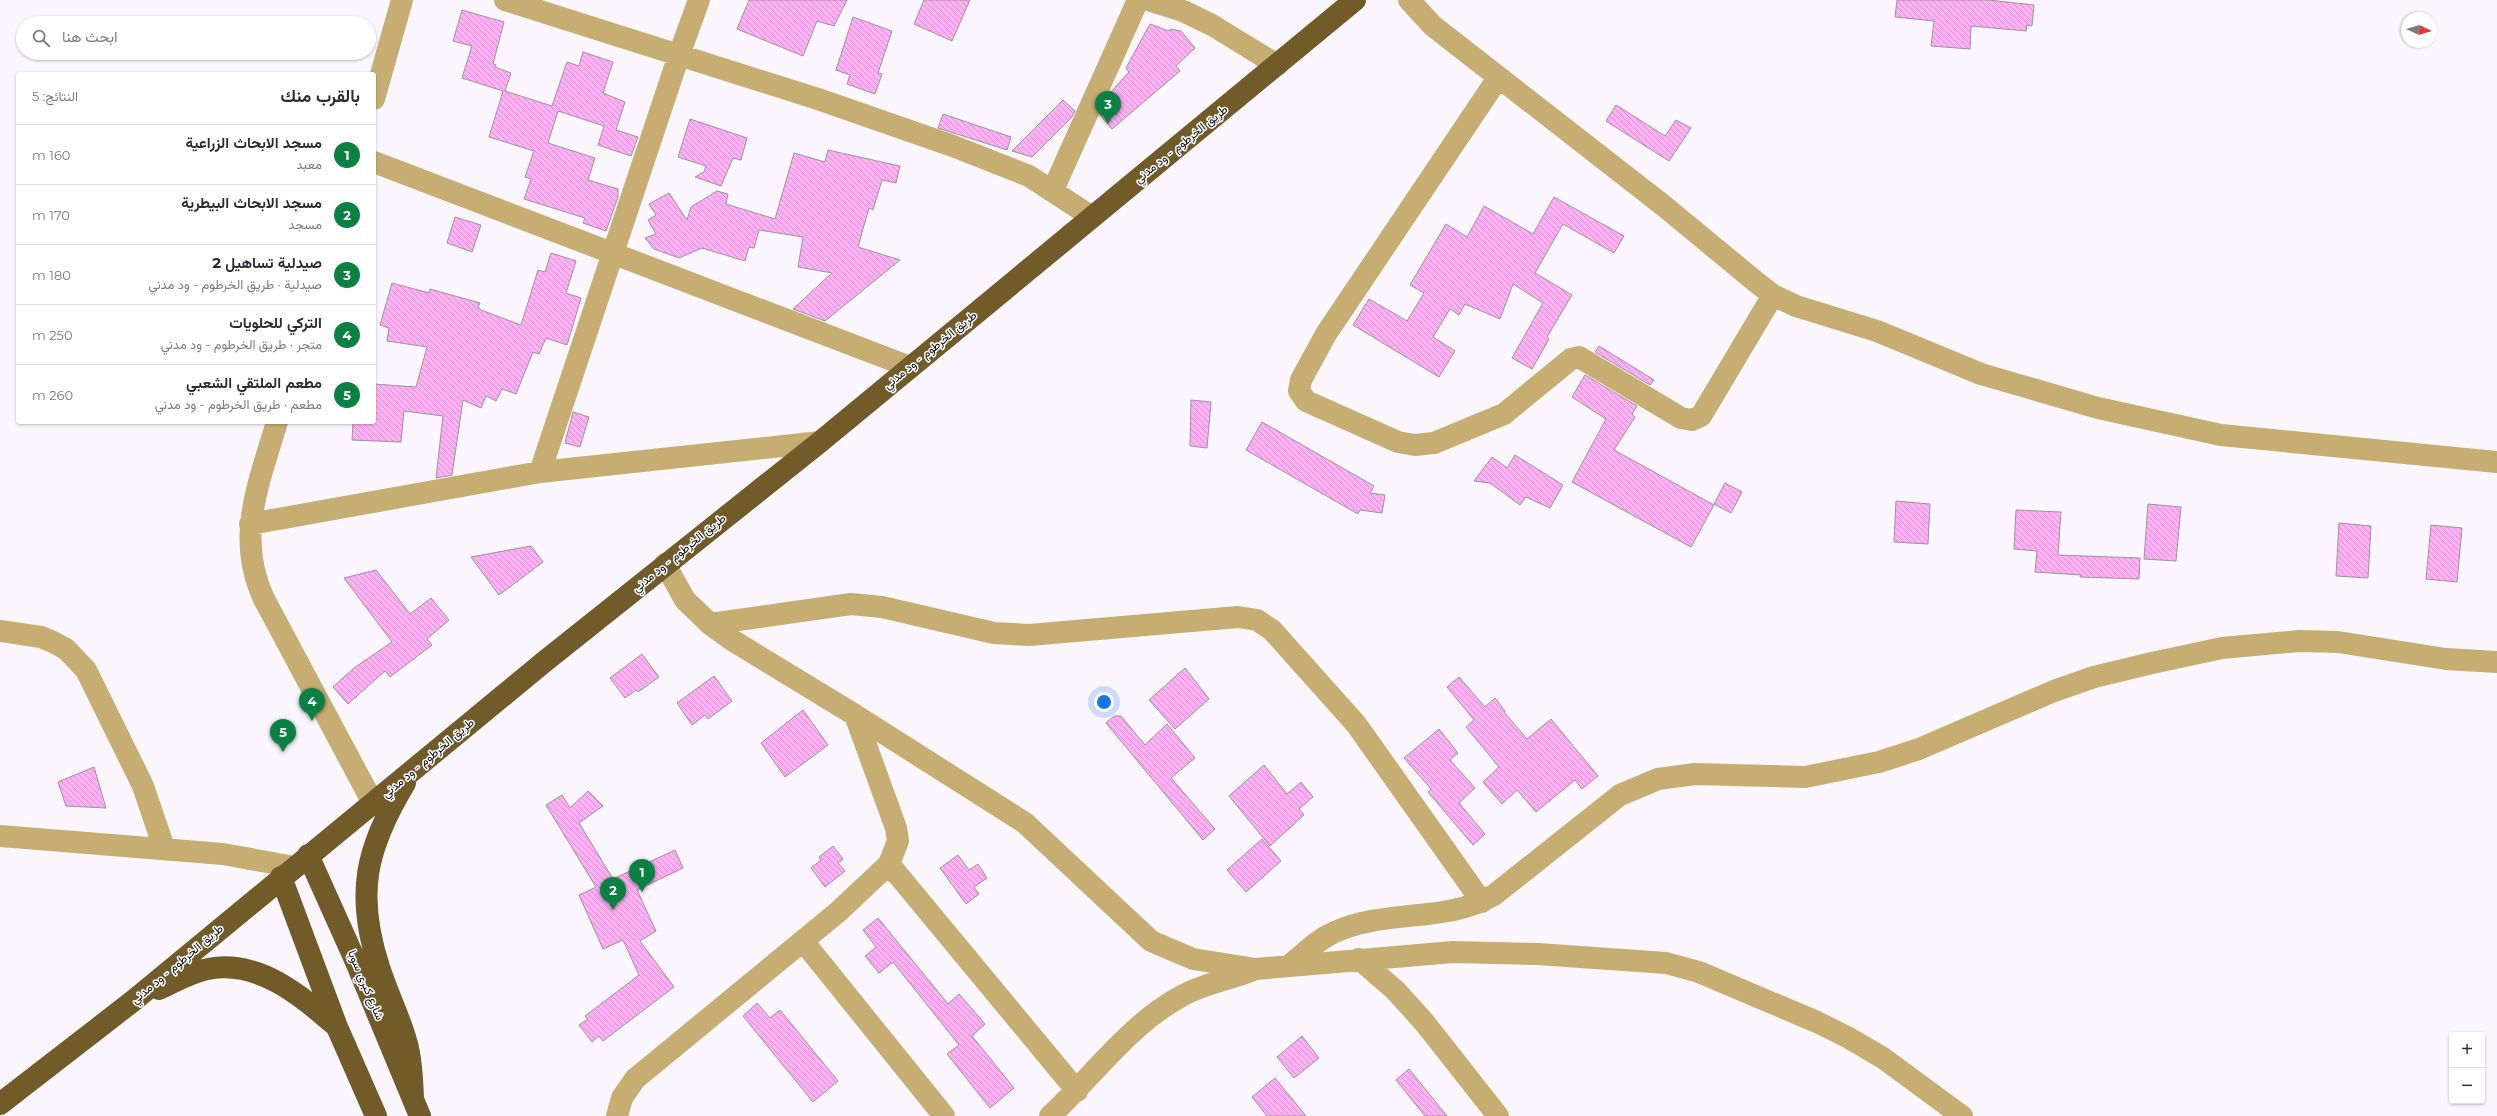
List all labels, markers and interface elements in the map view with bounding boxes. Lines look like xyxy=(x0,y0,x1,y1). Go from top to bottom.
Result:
north arrow xyxy=(2401,12,2437,48)
search box xyxy=(16,16,376,60)
icon: search xyxy=(30,27,52,49)
text: ابحث هنا xyxy=(62,27,117,46)
text: بالقرب منك xyxy=(281,86,360,106)
text: النتائج: 5 xyxy=(32,88,78,104)
pin: 3 xyxy=(1095,91,1121,124)
street label: طريق الخرطوم - ود مدني xyxy=(1131,101,1233,188)
text: مسجد الابحاث الزراعية xyxy=(185,133,322,152)
text: 160 m xyxy=(32,147,70,163)
text: 1 xyxy=(344,147,350,163)
text: معبد xyxy=(296,156,322,172)
text: مسجد الابحاث البيطرية xyxy=(181,193,322,212)
text: 170 m xyxy=(32,207,70,223)
text: 2 xyxy=(343,207,351,223)
text: مسجد xyxy=(288,216,322,232)
text: صيدلية تساهيل 2 xyxy=(212,253,322,272)
text: 180 m xyxy=(32,267,71,283)
text: 3 xyxy=(343,267,351,283)
text: صيدلية · طريق الخرطوم - ود مدني xyxy=(148,276,322,292)
street label: طريق الخرطوم - ود مدني xyxy=(880,307,982,394)
text: التركي للحلويات xyxy=(229,313,322,332)
text: 250 m xyxy=(32,327,73,343)
text: 4 xyxy=(343,327,351,343)
text: متجر · طريق الخرطوم - ود مدني xyxy=(161,336,322,352)
text: مطعم الملتقي الشعبي xyxy=(186,373,322,392)
text: 260 m xyxy=(32,387,73,403)
text: 5 xyxy=(343,387,351,403)
text: مطعم · طريق الخرطوم - ود مدني xyxy=(155,396,322,412)
street label: طريق الخرطوم - ود مدني xyxy=(629,510,731,597)
pin: 4 xyxy=(299,688,325,721)
your location xyxy=(1094,692,1114,712)
street label: طريق الخرطوم - ود مدني xyxy=(378,714,479,803)
pin: 5 xyxy=(270,719,296,752)
pin: 1 xyxy=(629,859,655,892)
pin: 2 xyxy=(600,877,626,910)
street label: طريق الخرطوم - ود مدني xyxy=(127,920,228,1009)
street label: شارع كبري سوبا xyxy=(342,948,388,1023)
map controls xyxy=(2449,1032,2485,1104)
button: + xyxy=(2449,1032,2485,1068)
button: − xyxy=(2449,1068,2485,1104)

